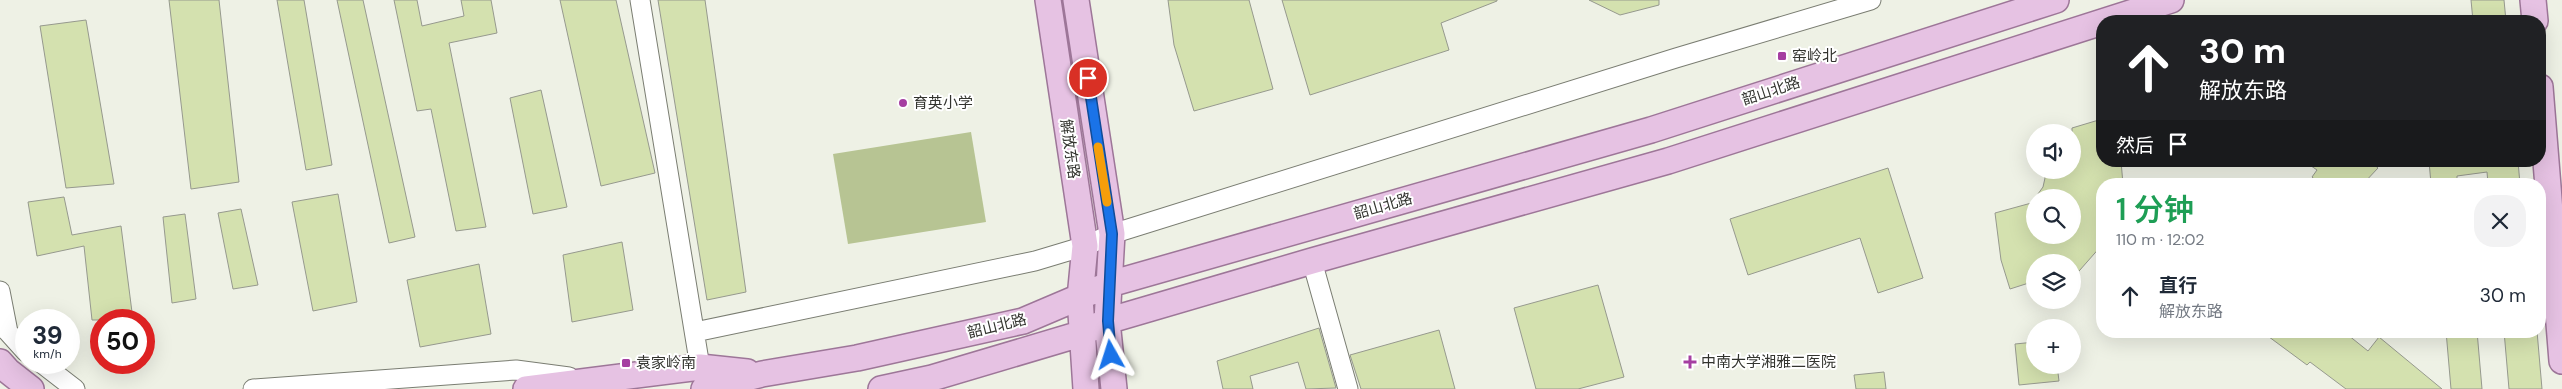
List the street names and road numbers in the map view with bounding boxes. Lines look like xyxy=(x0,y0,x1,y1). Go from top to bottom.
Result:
street label: 韶山北路 xyxy=(1739,72,1803,110)
street label: 解放东路 xyxy=(1056,118,1084,180)
street label: 韶山北路 xyxy=(1351,188,1415,224)
street label: 韶山北路 xyxy=(965,309,1029,343)

